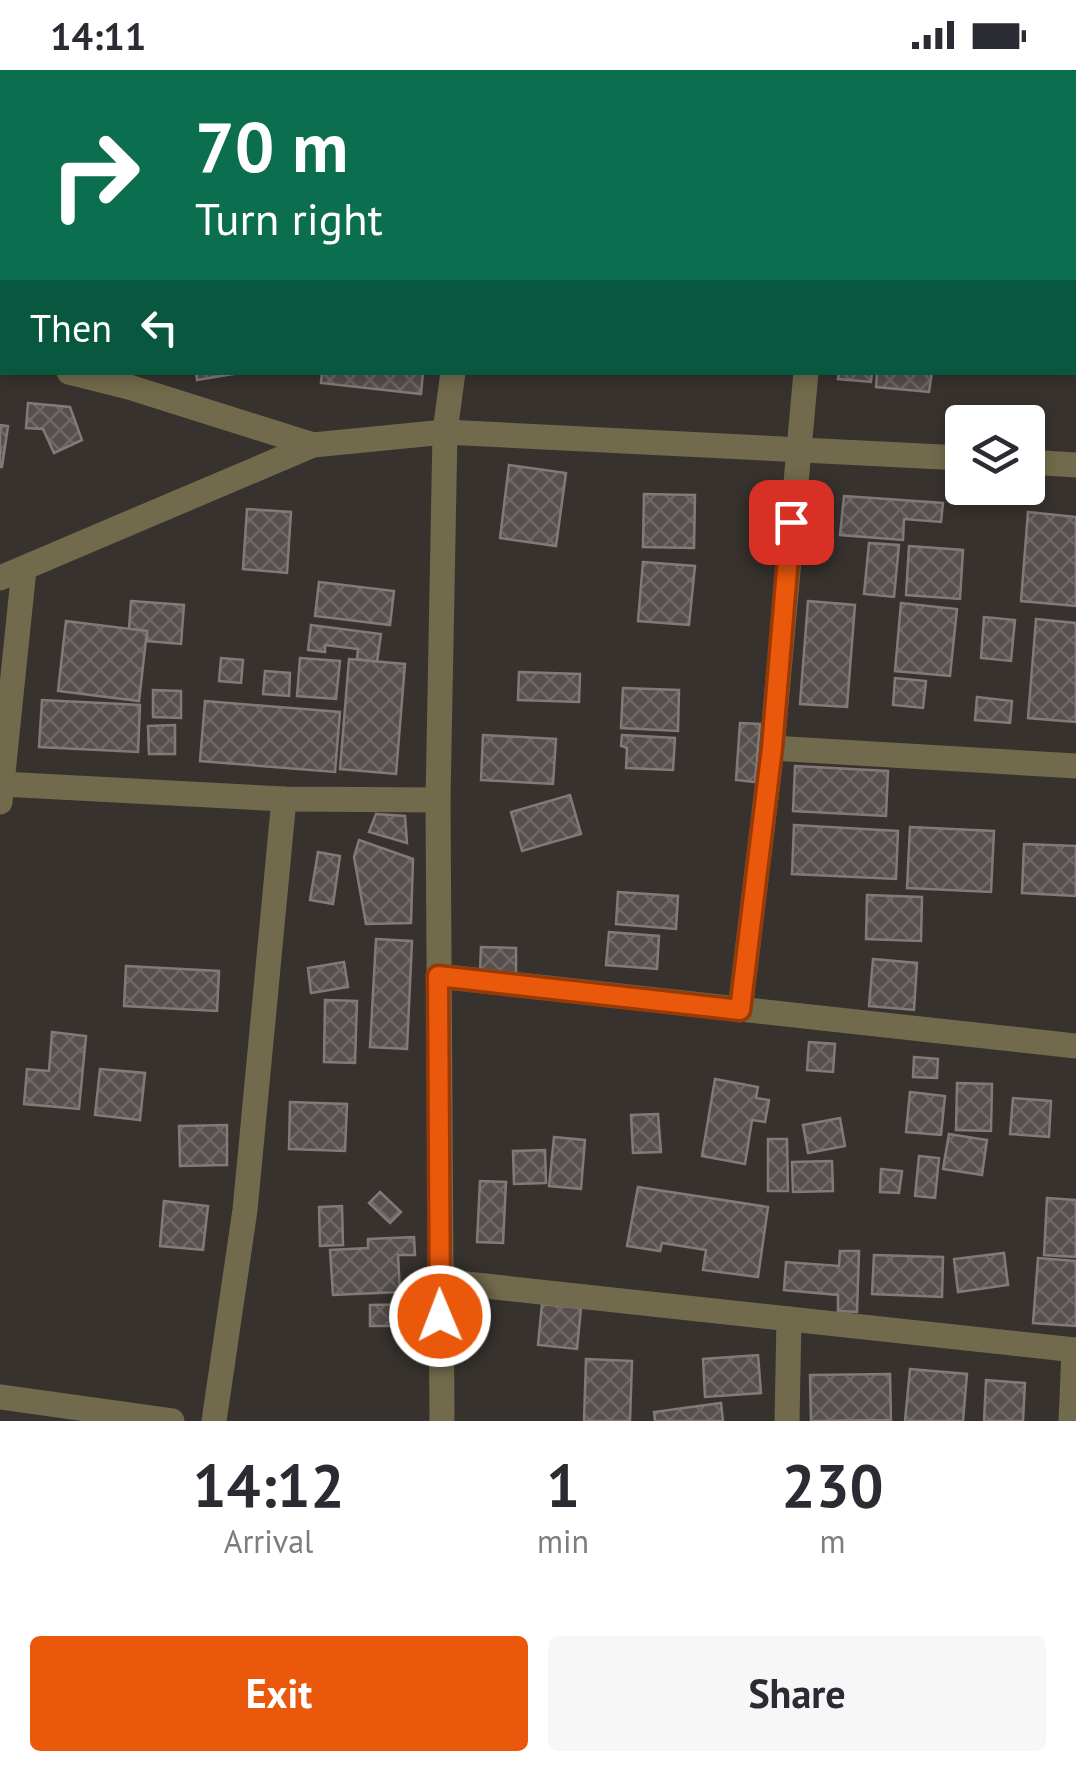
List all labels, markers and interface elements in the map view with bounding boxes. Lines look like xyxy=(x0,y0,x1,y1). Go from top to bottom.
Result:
text: 14:11 xyxy=(50,11,146,60)
text: 70 m xyxy=(195,101,348,191)
icon: right xyxy=(30,110,160,240)
text: Turn right xyxy=(195,189,383,247)
icon: left xyxy=(132,300,187,355)
text: Then xyxy=(30,303,112,352)
map controls xyxy=(945,405,1045,505)
button: layers xyxy=(945,405,1045,505)
pin xyxy=(749,480,834,565)
icon: arrive xyxy=(764,495,819,550)
position arrow xyxy=(388,1264,492,1368)
text: 14:12 xyxy=(192,1446,345,1524)
text: 1 xyxy=(546,1446,580,1524)
text: 230 xyxy=(782,1446,884,1524)
text: Arrival xyxy=(224,1520,313,1562)
text: min xyxy=(537,1520,589,1562)
text: m xyxy=(820,1520,846,1562)
button: Exit xyxy=(30,1636,528,1751)
button: Share xyxy=(548,1636,1046,1751)

